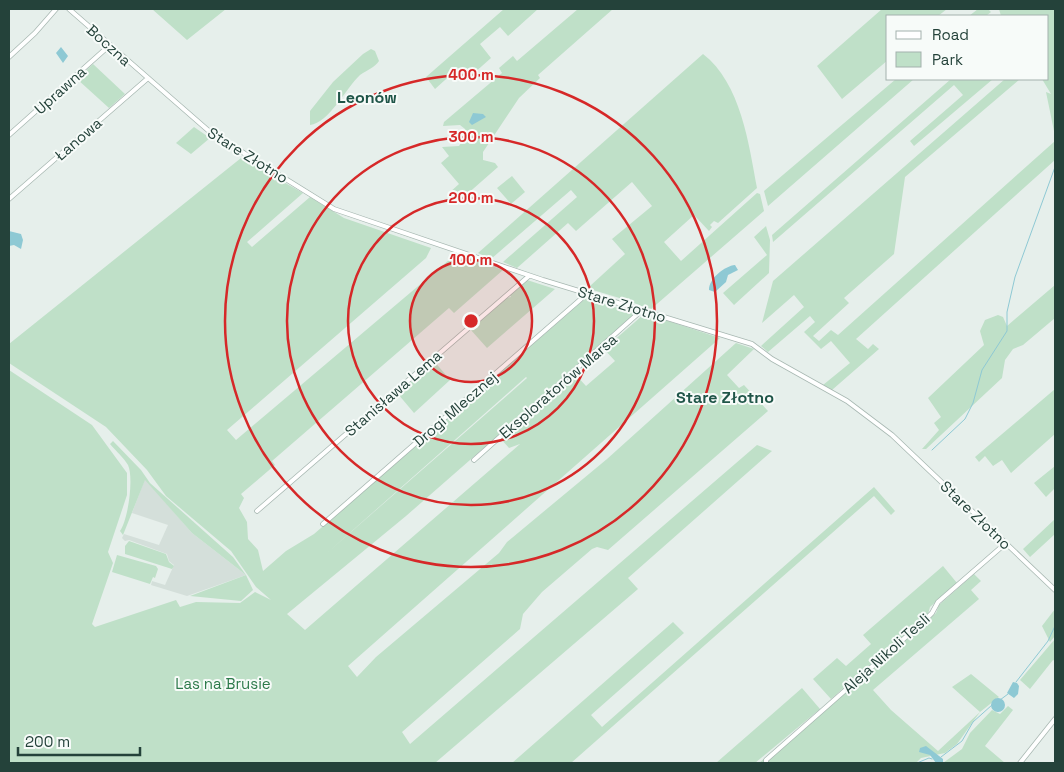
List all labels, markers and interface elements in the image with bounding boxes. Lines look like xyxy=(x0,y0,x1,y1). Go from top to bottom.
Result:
legend xyxy=(886,15,1049,80)
street label: Boczna xyxy=(83,20,136,70)
text: Road xyxy=(932,25,969,44)
text: Park xyxy=(932,50,963,69)
street label: Uprawna xyxy=(30,61,90,118)
text: 400 m xyxy=(448,65,494,84)
district label: Leonów xyxy=(337,87,397,108)
street label: Łanowa xyxy=(50,113,106,165)
street label: Stare Złotno xyxy=(204,123,292,187)
text: 300 m xyxy=(448,127,494,146)
text: 200 m xyxy=(449,188,493,207)
text: 100 m xyxy=(450,250,492,269)
street label: Stare Złotno xyxy=(576,282,668,326)
centre of rings xyxy=(462,312,480,330)
street label: Eksploratorów Marsa xyxy=(495,329,621,442)
street label: Stanisława Lema xyxy=(341,345,446,440)
street label: Drogi Mlecznej xyxy=(409,367,501,451)
district label: Stare Złotno xyxy=(676,387,774,408)
street label: Stare Złotno xyxy=(937,476,1015,554)
street label: Aleja Nikoli Tesli xyxy=(838,609,934,697)
park label: Las na Brusie xyxy=(175,674,271,693)
scale bar xyxy=(18,724,140,756)
text: 200 m xyxy=(25,732,70,751)

